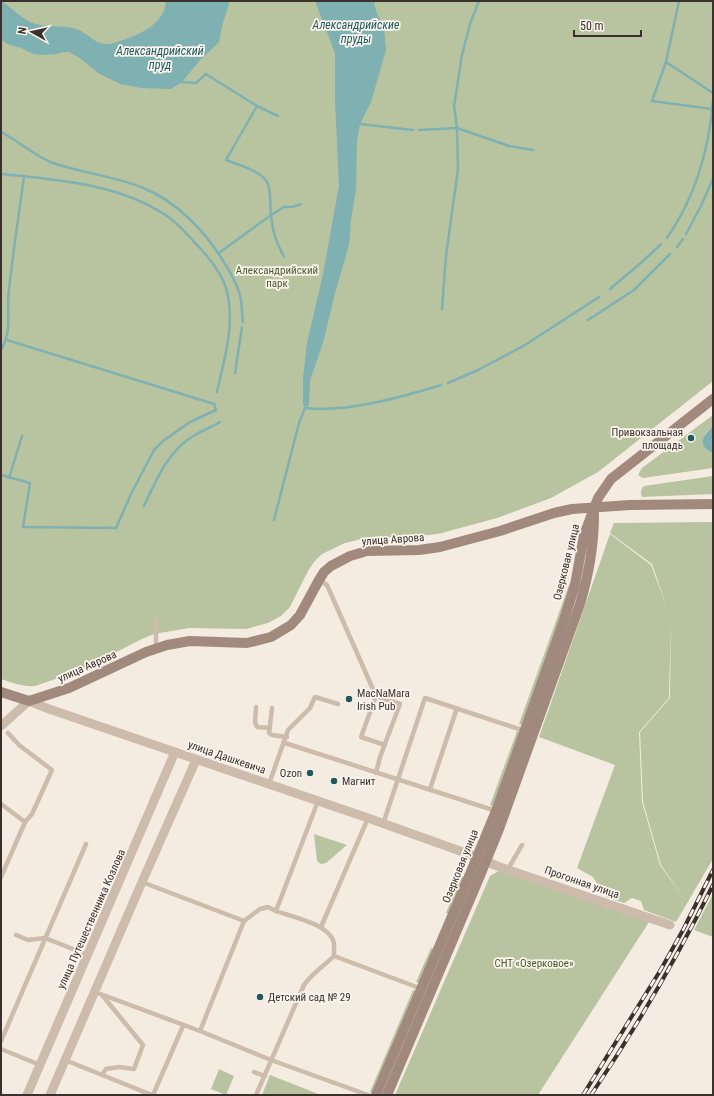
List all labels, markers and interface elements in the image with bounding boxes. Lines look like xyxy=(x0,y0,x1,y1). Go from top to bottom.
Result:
north arrow xyxy=(12,12,52,52)
scale bar xyxy=(574,12,641,38)
water label: Александрийские пруды xyxy=(312,18,400,46)
text: 50 m xyxy=(580,19,604,33)
text: N xyxy=(16,26,30,35)
water label: Александрийский пруд xyxy=(115,44,204,72)
park label: Александрийский парк xyxy=(236,264,318,290)
place label: Привокзальная площадь xyxy=(612,426,683,452)
marker: Привокзальная площадь xyxy=(686,433,696,443)
street label: Озерковая улица xyxy=(551,523,582,602)
street label: улица Аврова xyxy=(361,531,425,548)
street label: улица Аврова xyxy=(56,648,119,685)
place label: MacNaMara Irish Pub xyxy=(357,687,410,713)
marker: MacNaMara Irish Pub xyxy=(344,694,354,704)
street label: улица Дашкевича xyxy=(186,738,267,777)
place label: Ozon xyxy=(280,767,302,780)
marker: Ozon xyxy=(305,768,315,778)
place label: Магнит xyxy=(342,775,376,788)
marker: Магнит xyxy=(329,776,339,786)
street label: Озерковая улица xyxy=(440,828,481,905)
street label: улица Путешественника Козлова xyxy=(55,847,128,991)
street label: Прогонная улица xyxy=(543,864,621,901)
park label: СНТ «Озерковое» xyxy=(494,957,574,970)
place label: Детский сад № 29 xyxy=(268,991,351,1004)
marker: Детский сад № 29 xyxy=(255,992,265,1002)

